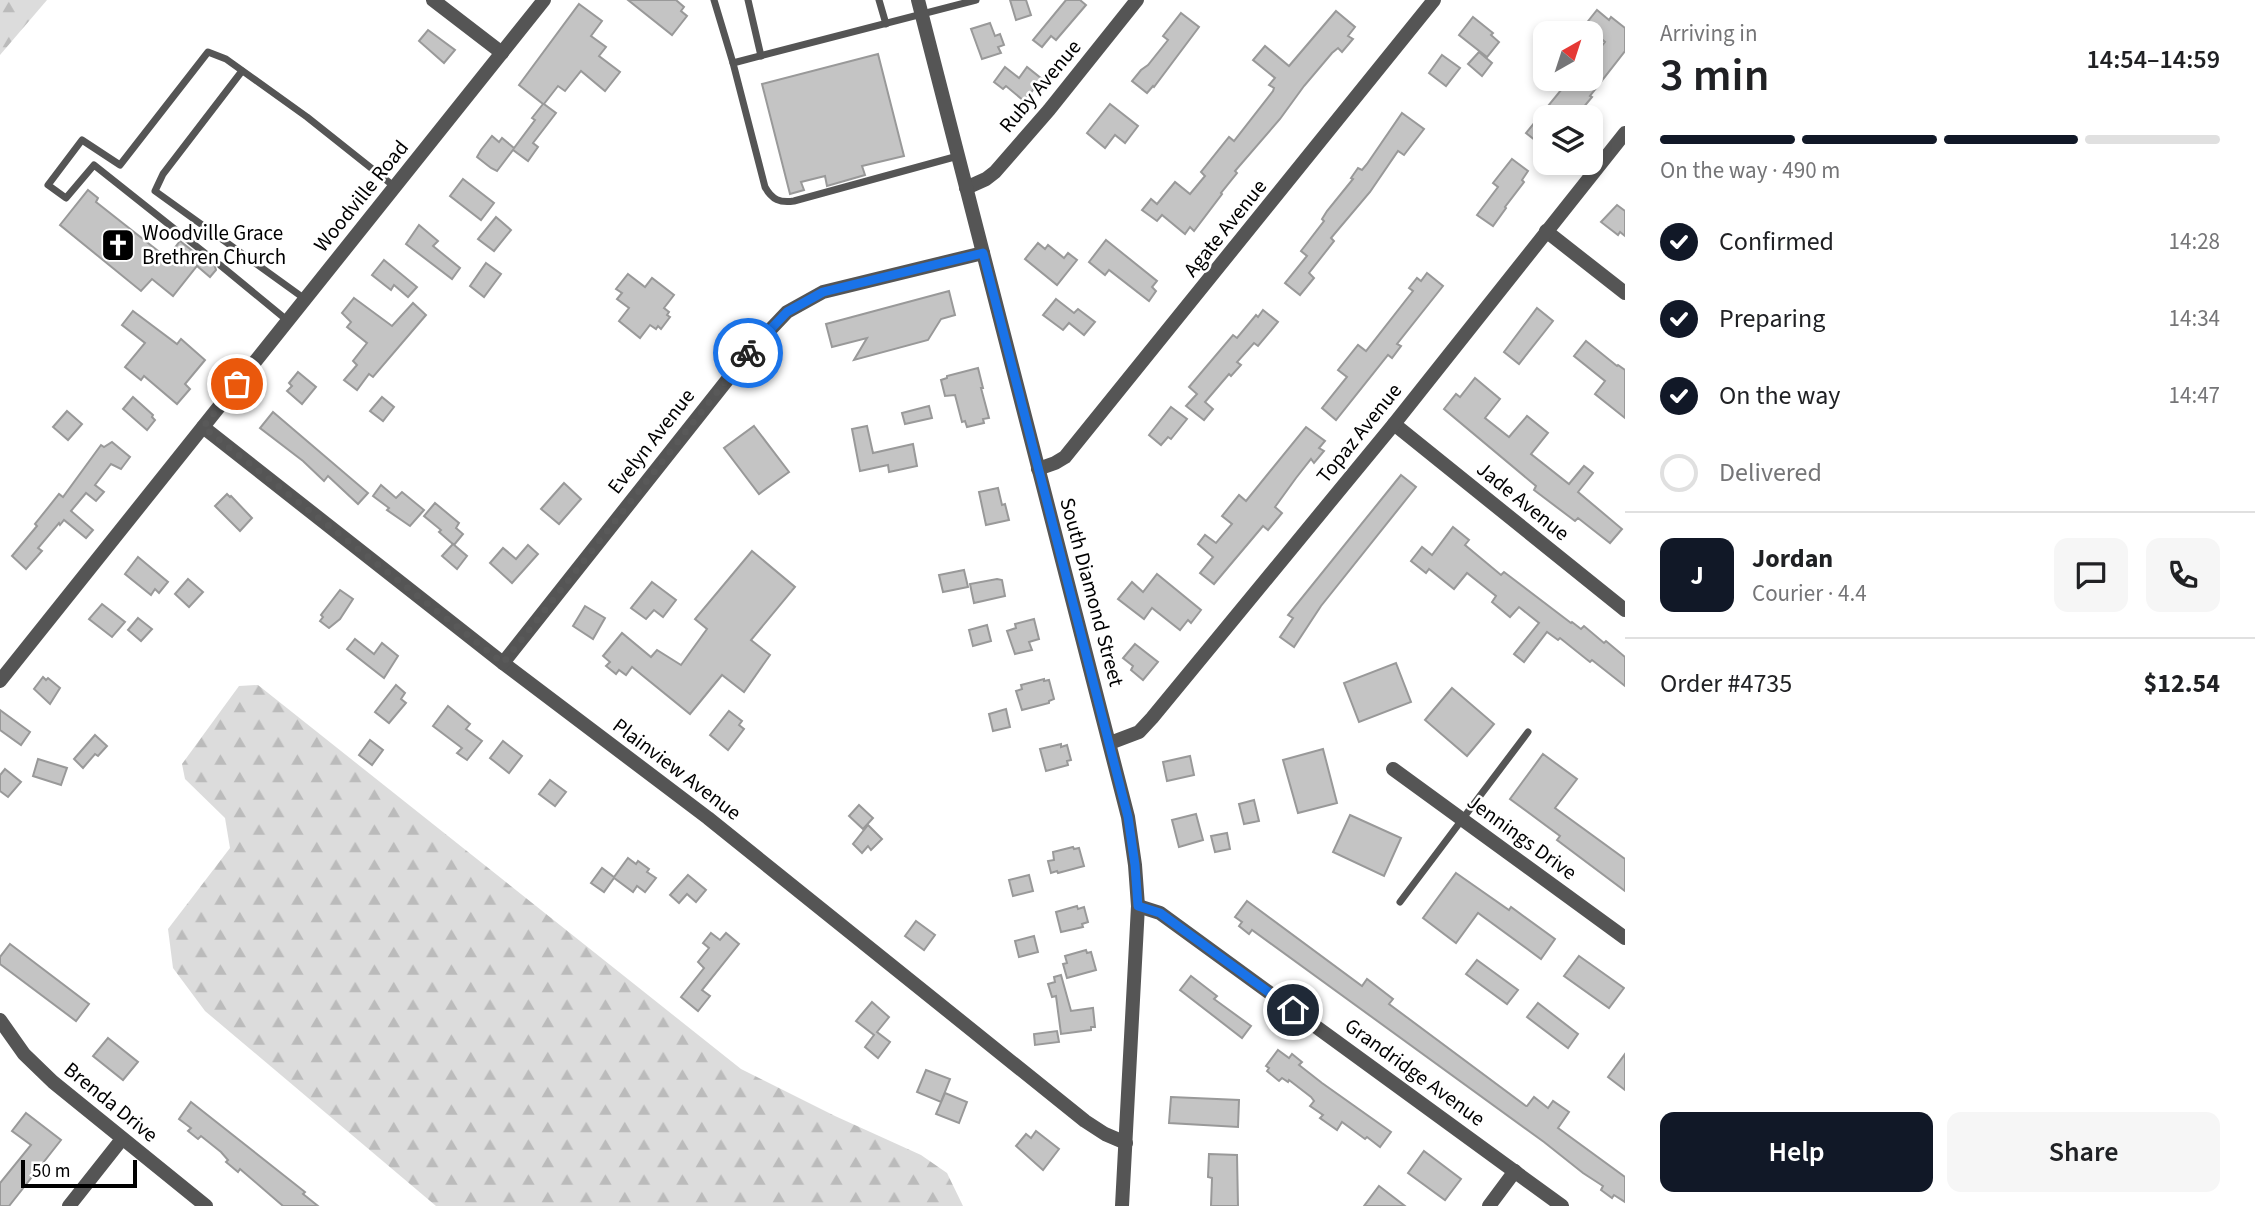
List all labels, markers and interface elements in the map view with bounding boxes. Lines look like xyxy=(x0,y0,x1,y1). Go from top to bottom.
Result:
text: Arriving in xyxy=(1660,17,1758,50)
north arrow xyxy=(1533,21,1603,91)
map controls xyxy=(1533,21,1603,175)
street label: Ruby Avenue xyxy=(992,33,1088,139)
text: 14:54–14:59 xyxy=(2087,41,2220,78)
text: 3 min xyxy=(1660,43,1769,108)
button: layers xyxy=(1533,105,1603,175)
street label: Woodville Road xyxy=(306,134,416,258)
text: On the way · 490 m xyxy=(1660,154,1840,187)
street label: Agate Avenue xyxy=(1176,173,1274,283)
place label: Woodville Grace Brethren Church xyxy=(142,218,286,272)
icon: check xyxy=(1660,223,1698,261)
text: Confirmed xyxy=(1719,223,1834,260)
text: 14:28 xyxy=(2169,225,2220,258)
church icon: Woodville Grace Brethren Church xyxy=(99,226,137,264)
icon: check xyxy=(1660,300,1698,338)
text: Preparing xyxy=(1719,300,1825,337)
text: 14:34 xyxy=(2169,302,2220,335)
courier xyxy=(713,318,783,388)
icon: bike xyxy=(729,334,767,372)
pin xyxy=(207,354,267,414)
icon: bag xyxy=(218,365,256,403)
street label: Topaz Avenue xyxy=(1309,377,1409,489)
icon: check xyxy=(1660,377,1698,415)
text: On the way xyxy=(1719,377,1840,414)
text: 14:47 xyxy=(2169,379,2220,412)
street label: Evelyn Avenue xyxy=(600,382,702,500)
street label: Jade Avenue xyxy=(1470,454,1576,548)
text: Delivered xyxy=(1719,454,1822,491)
street label: South Diamond Street xyxy=(1052,494,1132,690)
button: chat xyxy=(2054,538,2128,612)
button: phone xyxy=(2146,538,2220,612)
text: Jordan xyxy=(1752,540,1833,577)
text: J xyxy=(1690,557,1704,594)
text: Courier · 4.4 xyxy=(1752,577,1867,610)
text: Order #4735 xyxy=(1660,665,1792,702)
text: $12.54 xyxy=(2144,665,2220,702)
street label: Plainview Avenue xyxy=(606,711,748,827)
street label: Jennings Drive xyxy=(1461,787,1583,887)
pin xyxy=(1263,980,1323,1040)
icon: home xyxy=(1274,991,1312,1029)
street label: Grandridge Avenue xyxy=(1339,1011,1491,1133)
street label: Brenda Drive xyxy=(58,1055,164,1149)
button: Help xyxy=(1660,1112,1933,1192)
button: Share xyxy=(1947,1112,2220,1192)
scale bar xyxy=(21,1157,136,1189)
text: 50 m xyxy=(32,1158,70,1185)

